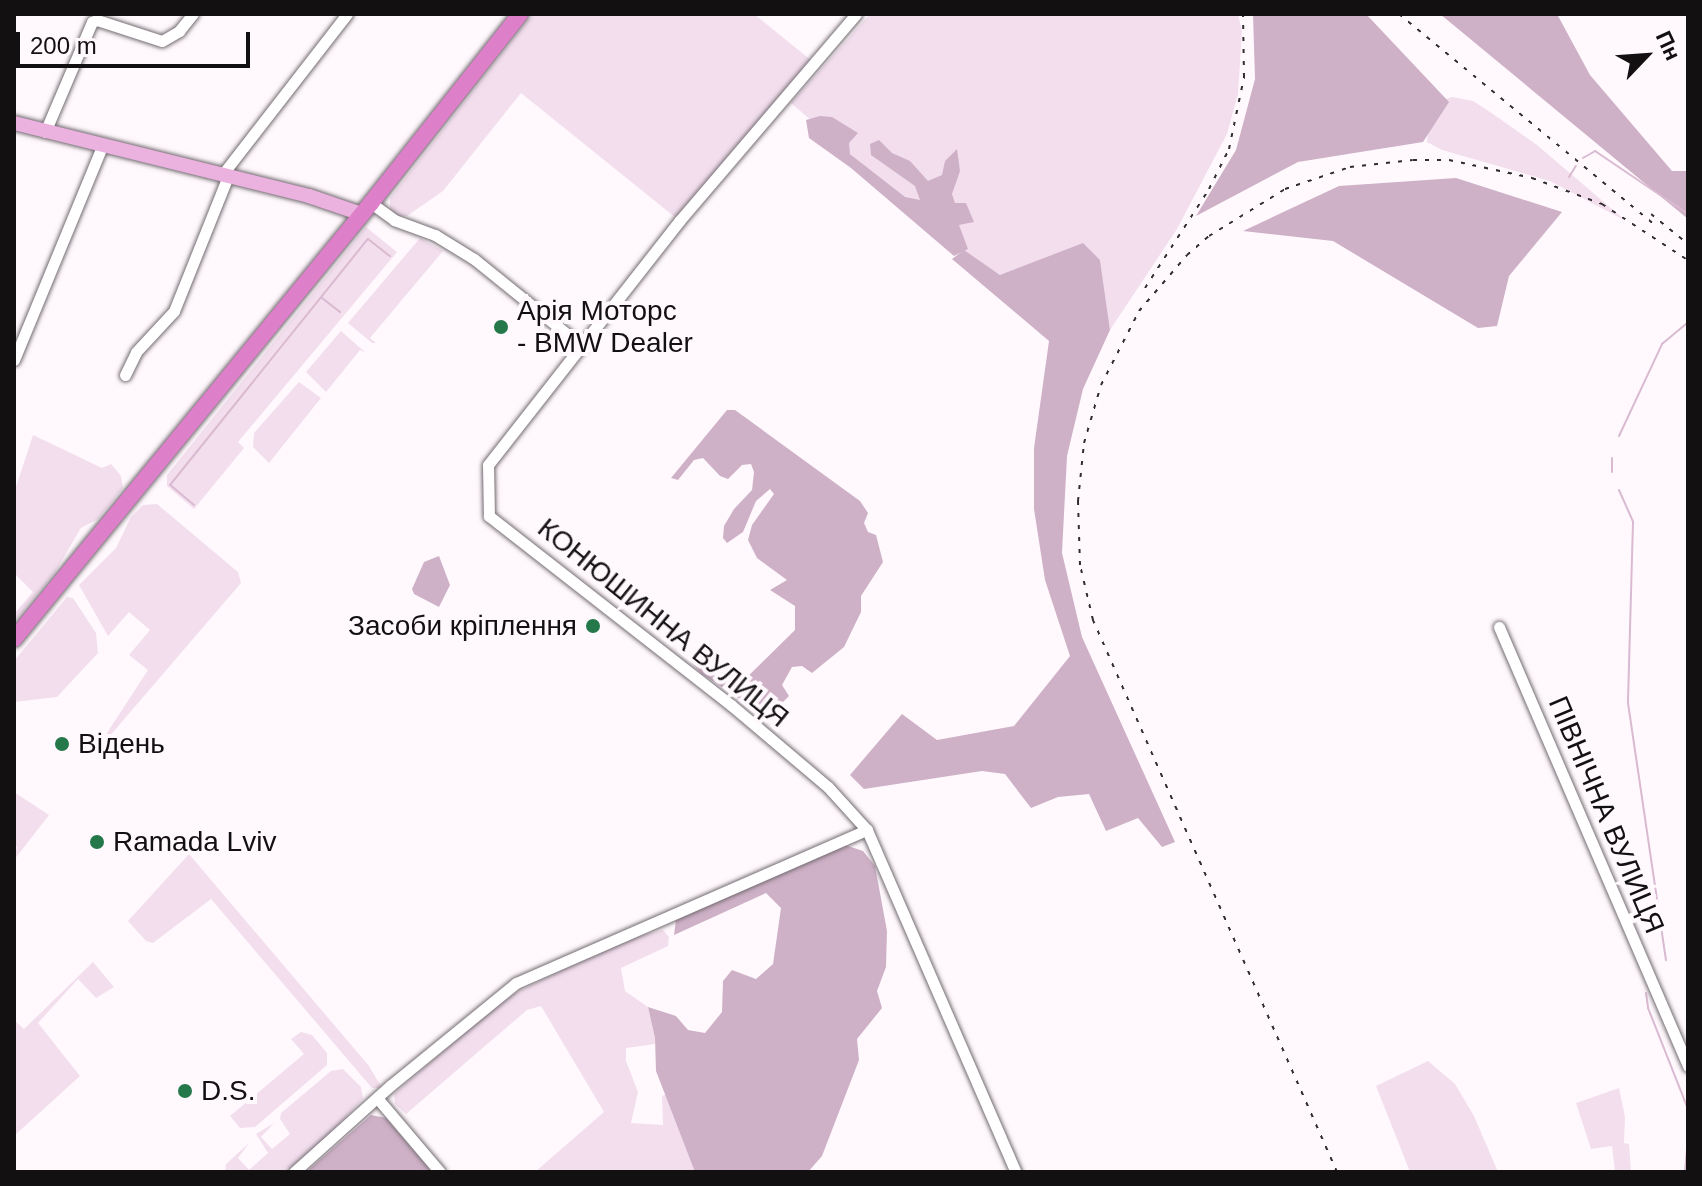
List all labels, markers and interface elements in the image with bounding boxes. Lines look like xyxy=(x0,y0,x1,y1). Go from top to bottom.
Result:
scale bar xyxy=(20,16,254,66)
north arrow xyxy=(1606,16,1686,96)
text: Пн xyxy=(1651,27,1686,64)
text: 200 m xyxy=(30,32,97,59)
place label: Арія Моторс - BMW Dealer xyxy=(517,294,693,360)
marker: Арія Моторс - BMW Dealer xyxy=(492,318,510,336)
street label: КОНЮШИННА ВУЛИЦЯ xyxy=(531,511,795,735)
place label: Засоби кріплення xyxy=(348,609,577,643)
marker: Засоби кріплення xyxy=(584,617,602,635)
street label: ПІВНІЧНА ВУЛИЦЯ xyxy=(1541,692,1671,938)
place label: Відень xyxy=(78,727,165,761)
marker: Відень xyxy=(53,735,71,753)
place label: Ramada Lviv xyxy=(113,825,276,859)
marker: Ramada Lviv xyxy=(88,833,106,851)
place label: D.S. xyxy=(201,1074,255,1108)
marker: D.S. xyxy=(176,1082,194,1100)

